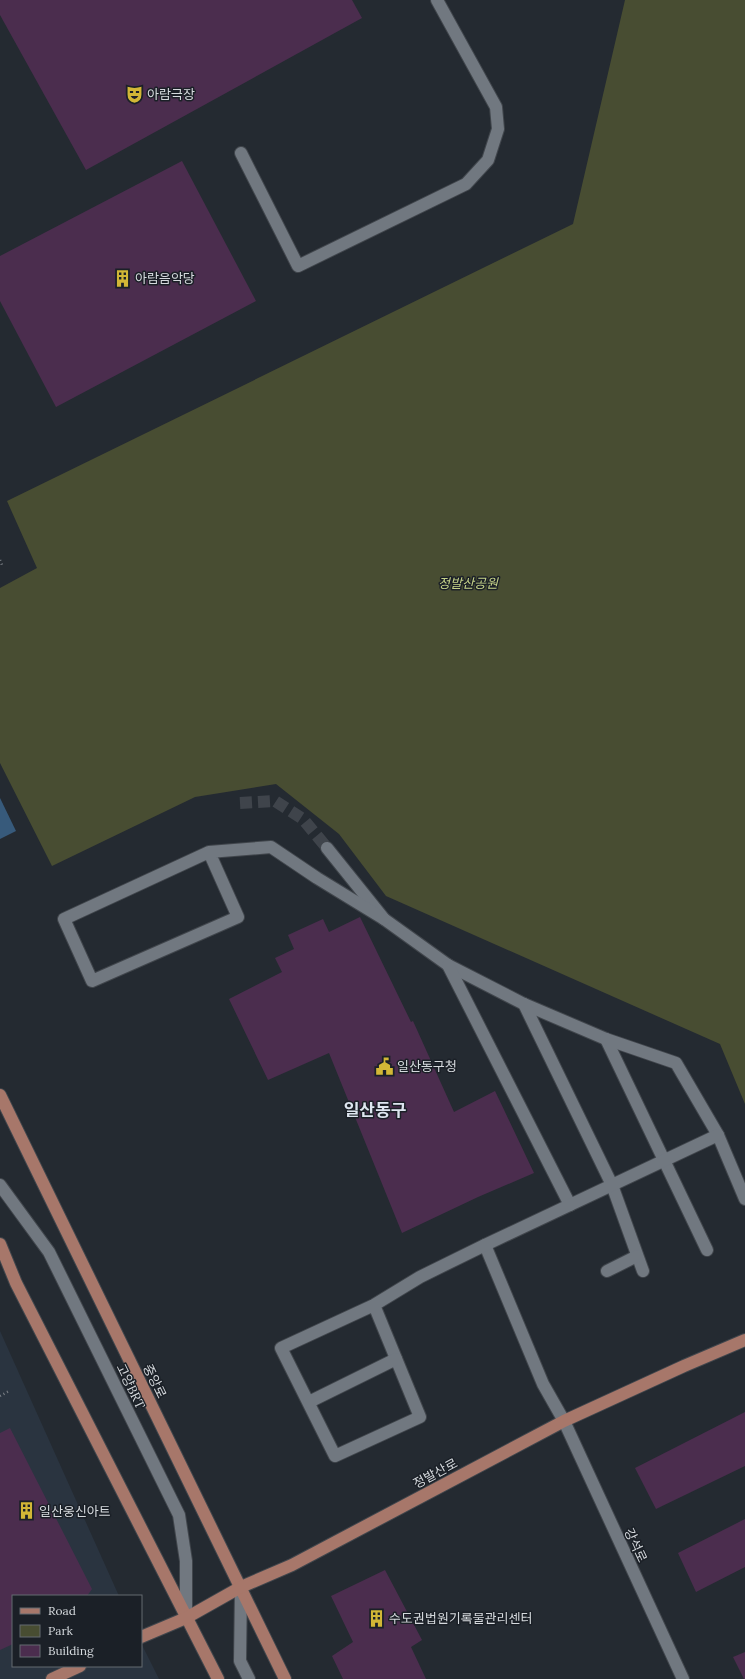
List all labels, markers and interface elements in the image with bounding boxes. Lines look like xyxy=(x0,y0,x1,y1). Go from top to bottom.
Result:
theatre icon: 아람극장 xyxy=(124,84,144,104)
place label: 아람극장 xyxy=(147,86,195,103)
building icon: 아람음악당 xyxy=(112,268,132,288)
place label: 아람음악당 xyxy=(135,270,195,287)
park label: 정발산공원 xyxy=(438,575,499,592)
public building icon: 일산동구청 xyxy=(374,1056,394,1076)
place label: 일산동구청 xyxy=(397,1058,457,1075)
district label: 일산동구 xyxy=(344,1099,406,1121)
street label: 고양BRT xyxy=(112,1361,149,1412)
street label: 중앙로 xyxy=(139,1361,170,1401)
street label: 정발산로 xyxy=(410,1455,460,1492)
building icon: 일산웅신아트 xyxy=(16,1501,36,1521)
place label: 일산웅신아트 xyxy=(39,1503,111,1520)
street label: 강석로 xyxy=(620,1525,651,1565)
legend xyxy=(12,1595,142,1667)
text: Road xyxy=(48,1603,76,1618)
building icon: 수도권법원기록물관리센터 xyxy=(366,1608,386,1628)
place label: 수도권법원기록물관리센터 xyxy=(389,1610,533,1627)
text: Park xyxy=(48,1623,74,1638)
text: Building xyxy=(48,1643,94,1658)

